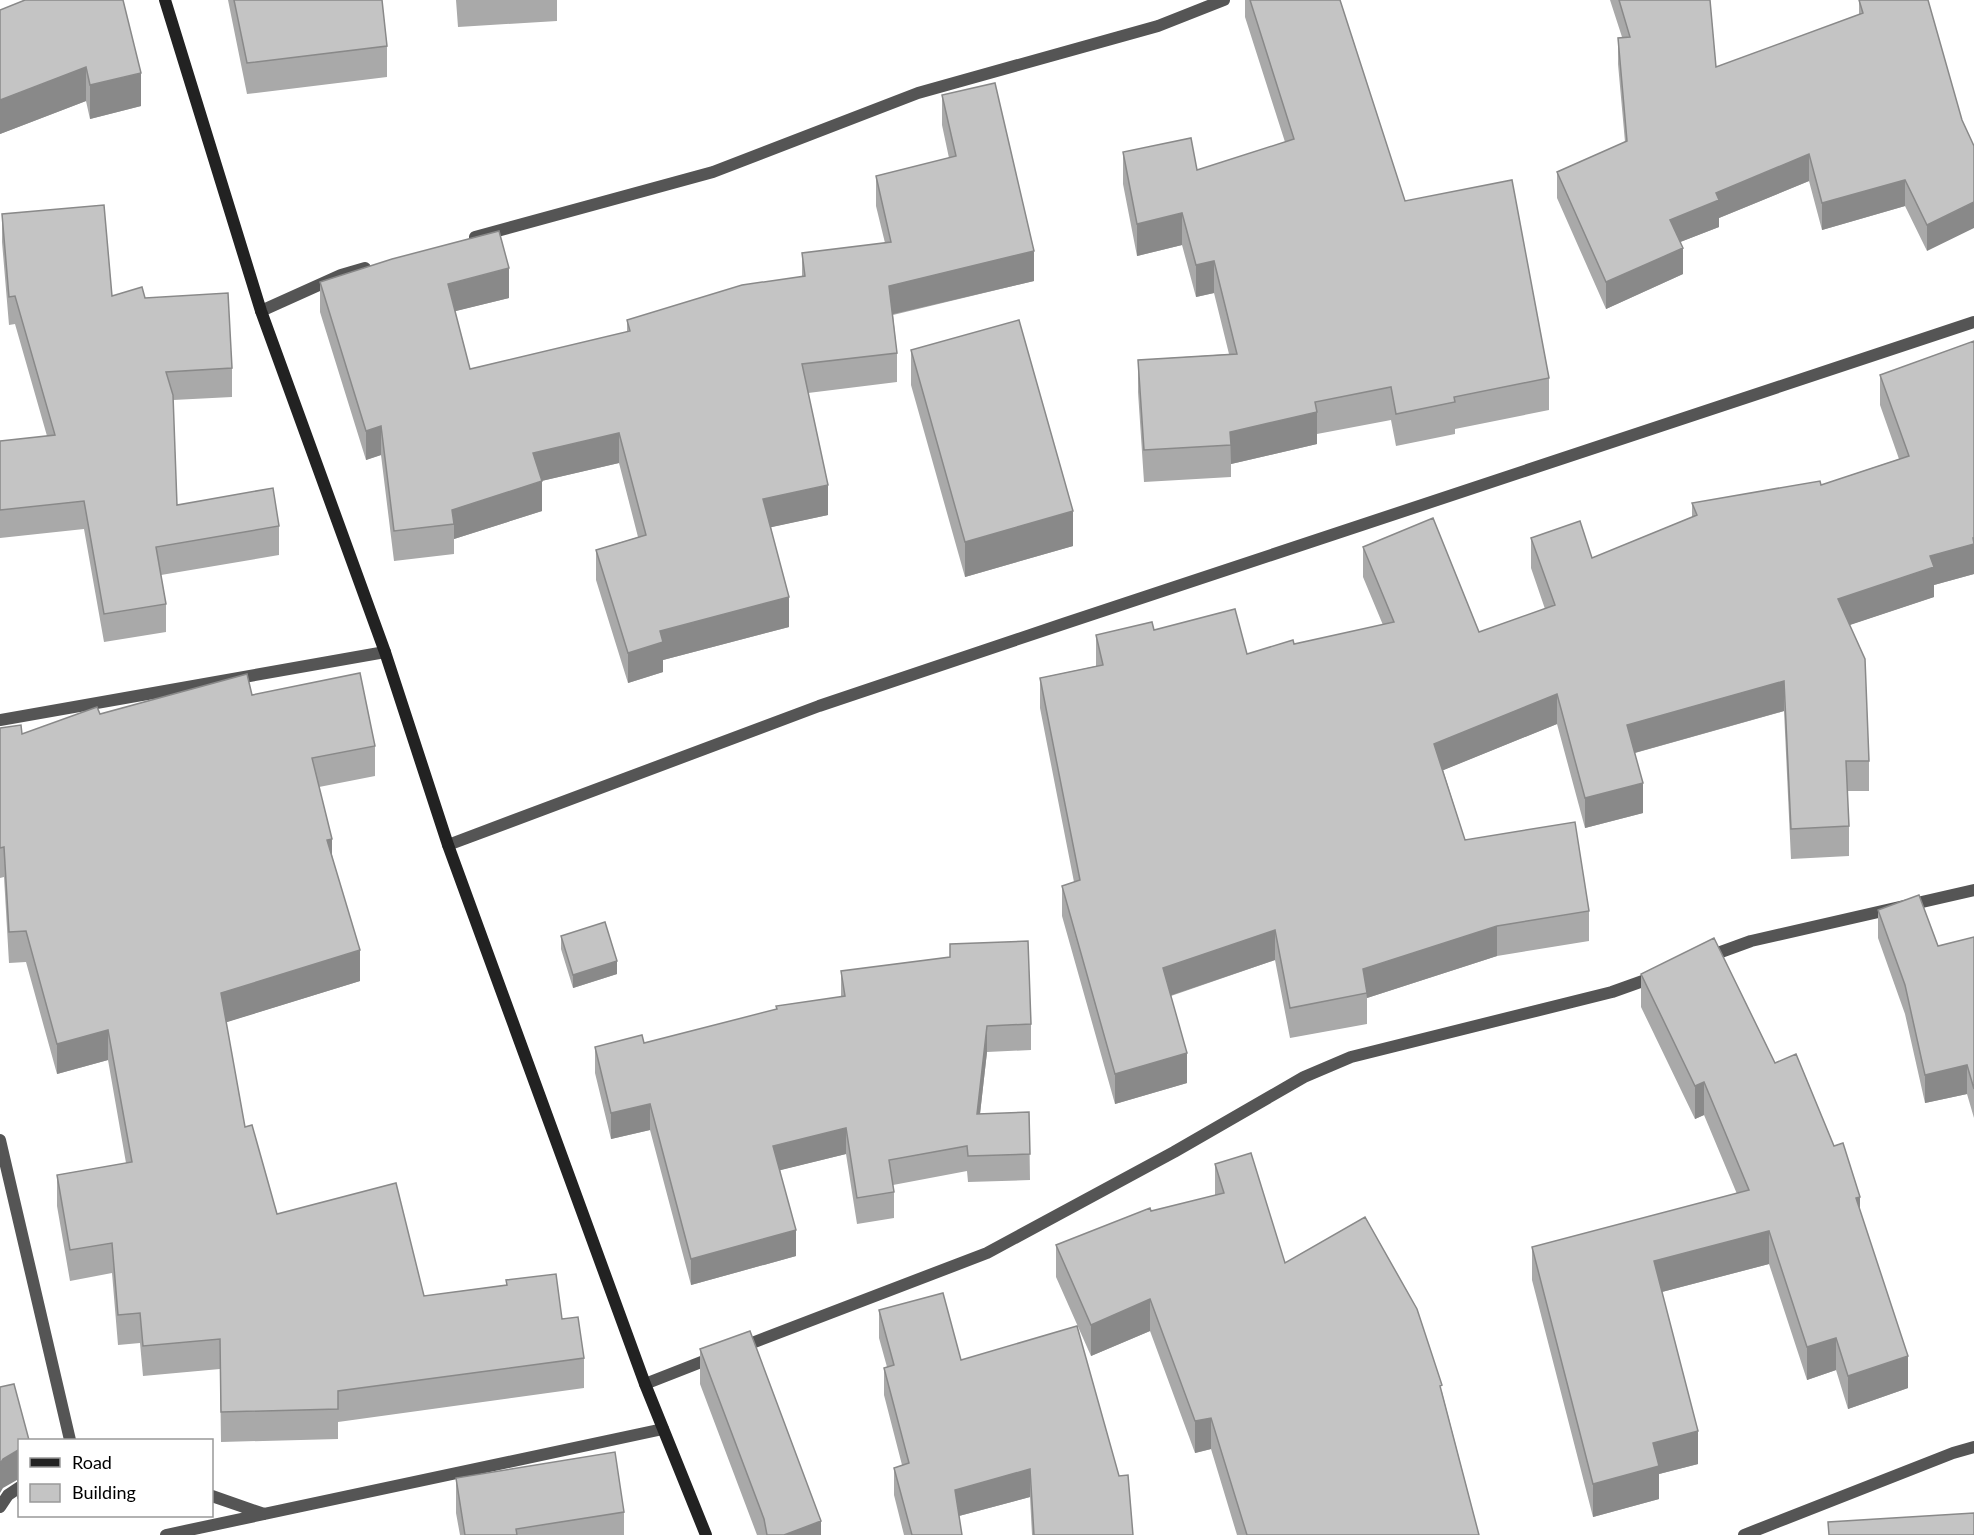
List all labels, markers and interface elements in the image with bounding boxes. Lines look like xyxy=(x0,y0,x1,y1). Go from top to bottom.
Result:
legend xyxy=(18,1439,213,1517)
text: Road xyxy=(72,1451,112,1473)
text: Building xyxy=(72,1481,136,1503)

